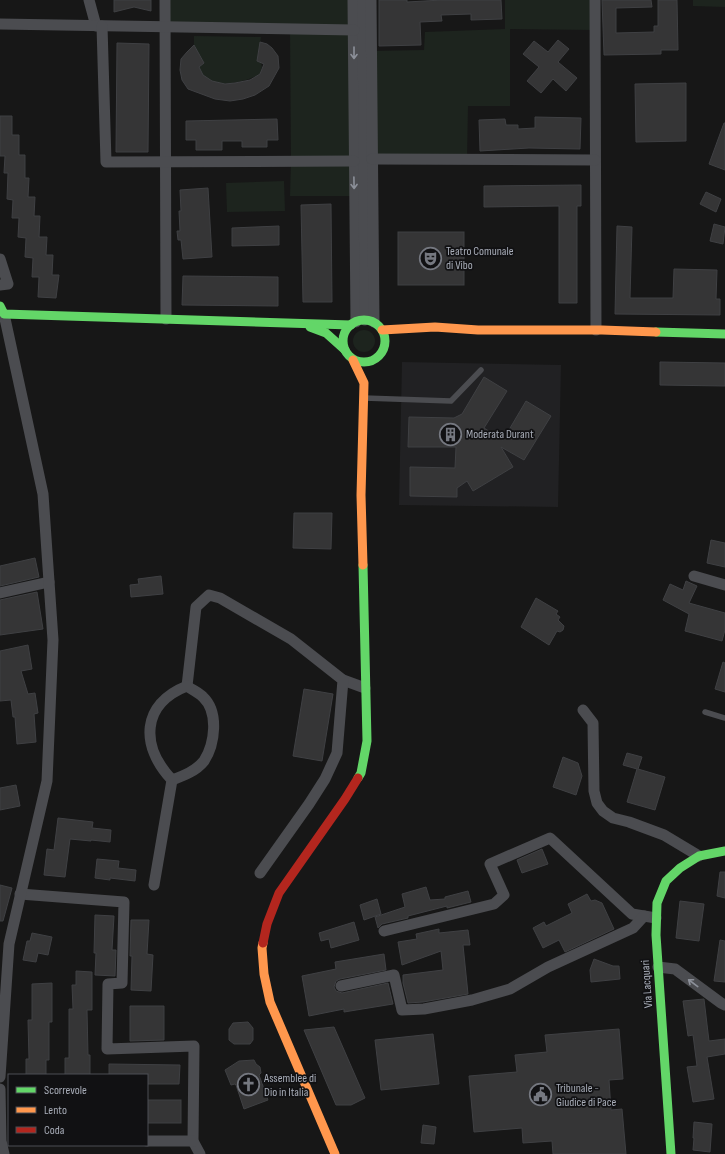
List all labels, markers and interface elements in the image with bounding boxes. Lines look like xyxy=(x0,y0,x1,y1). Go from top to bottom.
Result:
one-way arrow xyxy=(350,46,358,59)
one-way arrow xyxy=(350,176,358,189)
place label: Teatro Comunale di Vibo xyxy=(446,244,514,273)
theatre icon: Teatro Comunale di Vibo xyxy=(418,245,444,271)
building icon: Moderata Durant xyxy=(438,421,464,447)
place label: Moderata Durant xyxy=(466,427,534,442)
street label: Via Lacquari xyxy=(638,959,656,1009)
one-way arrow xyxy=(688,978,699,987)
place label: Assemblee di Dio in Italia xyxy=(263,1071,316,1100)
church icon: Assemblee di Dio in Italia xyxy=(236,1072,262,1098)
legend xyxy=(8,1074,148,1146)
place label: Tribunale - Giudice di Pace xyxy=(556,1081,616,1110)
public building icon: Tribunale - Giudice di Pace xyxy=(528,1082,554,1108)
text: Scorrevole xyxy=(44,1083,87,1098)
text: Lento xyxy=(44,1103,67,1118)
text: Coda xyxy=(44,1123,65,1138)

